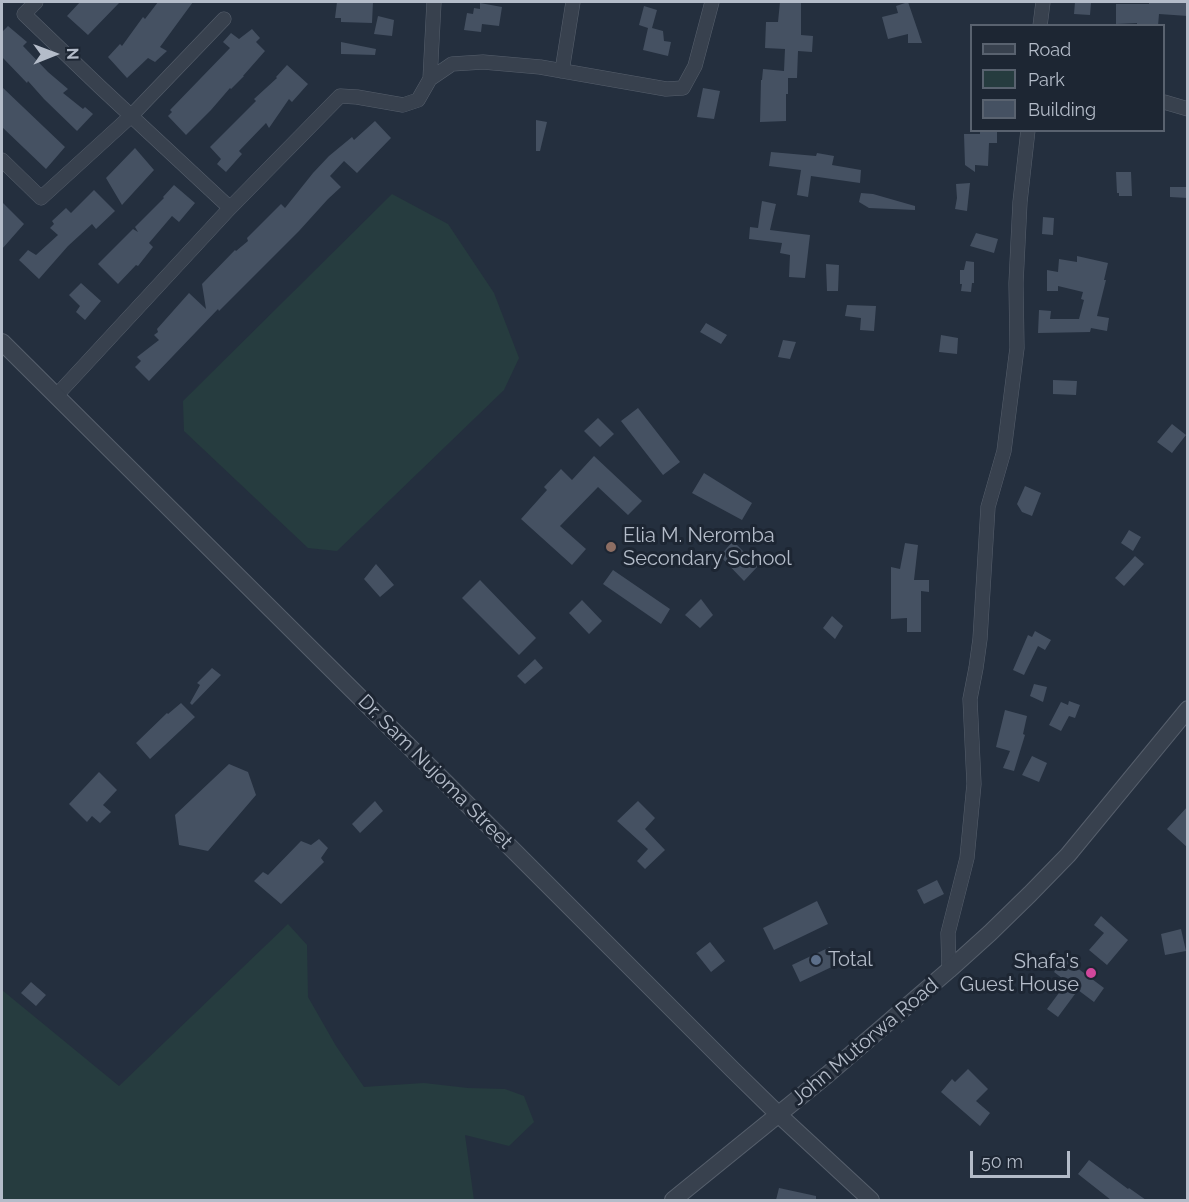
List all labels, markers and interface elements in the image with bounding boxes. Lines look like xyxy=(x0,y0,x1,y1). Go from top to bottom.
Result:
north arrow xyxy=(24,24,84,84)
legend xyxy=(970,24,1165,132)
text: Road xyxy=(1028,39,1071,60)
text: N xyxy=(63,47,82,60)
text: Park xyxy=(1028,69,1065,90)
text: Building xyxy=(1028,99,1096,120)
place label: Elia M. Neromba Secondary School xyxy=(623,524,792,571)
marker: Elia M. Neromba Secondary School xyxy=(604,540,618,554)
street label: Dr. Sam Nujoma Street xyxy=(353,690,517,854)
place label: Total xyxy=(828,948,873,972)
place label: Shafa's Guest House xyxy=(960,950,1079,997)
marker: Total xyxy=(809,953,823,967)
marker: Shafa's Guest House xyxy=(1084,966,1098,980)
street label: John Mutorwa Road xyxy=(787,973,943,1111)
scale bar xyxy=(973,1139,1074,1177)
text: 50 m xyxy=(981,1151,1023,1172)

